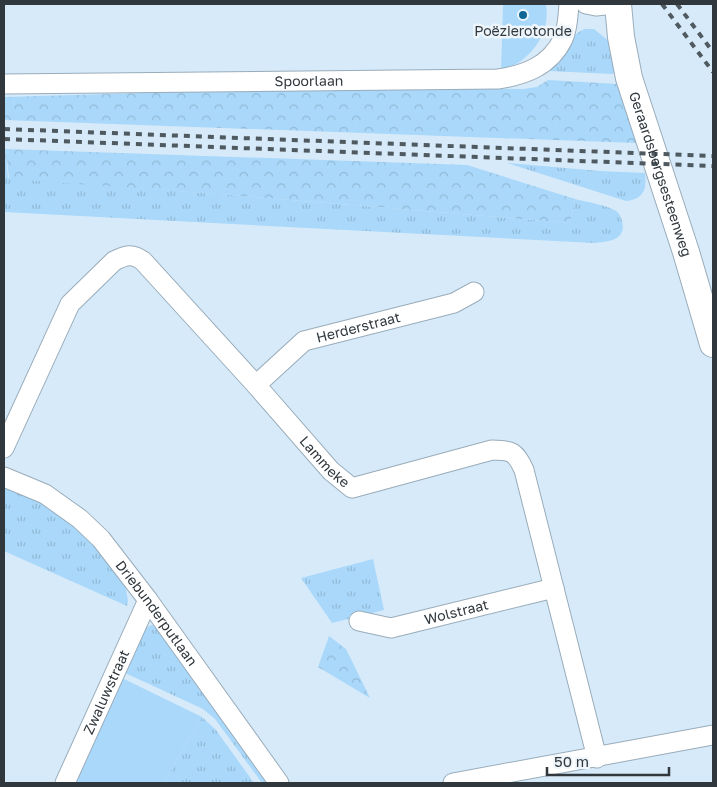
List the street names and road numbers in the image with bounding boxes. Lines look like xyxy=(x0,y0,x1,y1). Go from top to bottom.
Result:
street label: Spoorlaan xyxy=(274,72,343,89)
street label: Geraardsbergsesteenweg xyxy=(626,89,696,259)
street label: Herderstraat xyxy=(314,308,402,346)
street label: Lammeke xyxy=(296,432,353,491)
street label: Driebunderputlaan xyxy=(112,557,201,669)
street label: Wolstraat xyxy=(422,595,490,628)
street label: Zwaluwstraat xyxy=(79,647,132,737)

